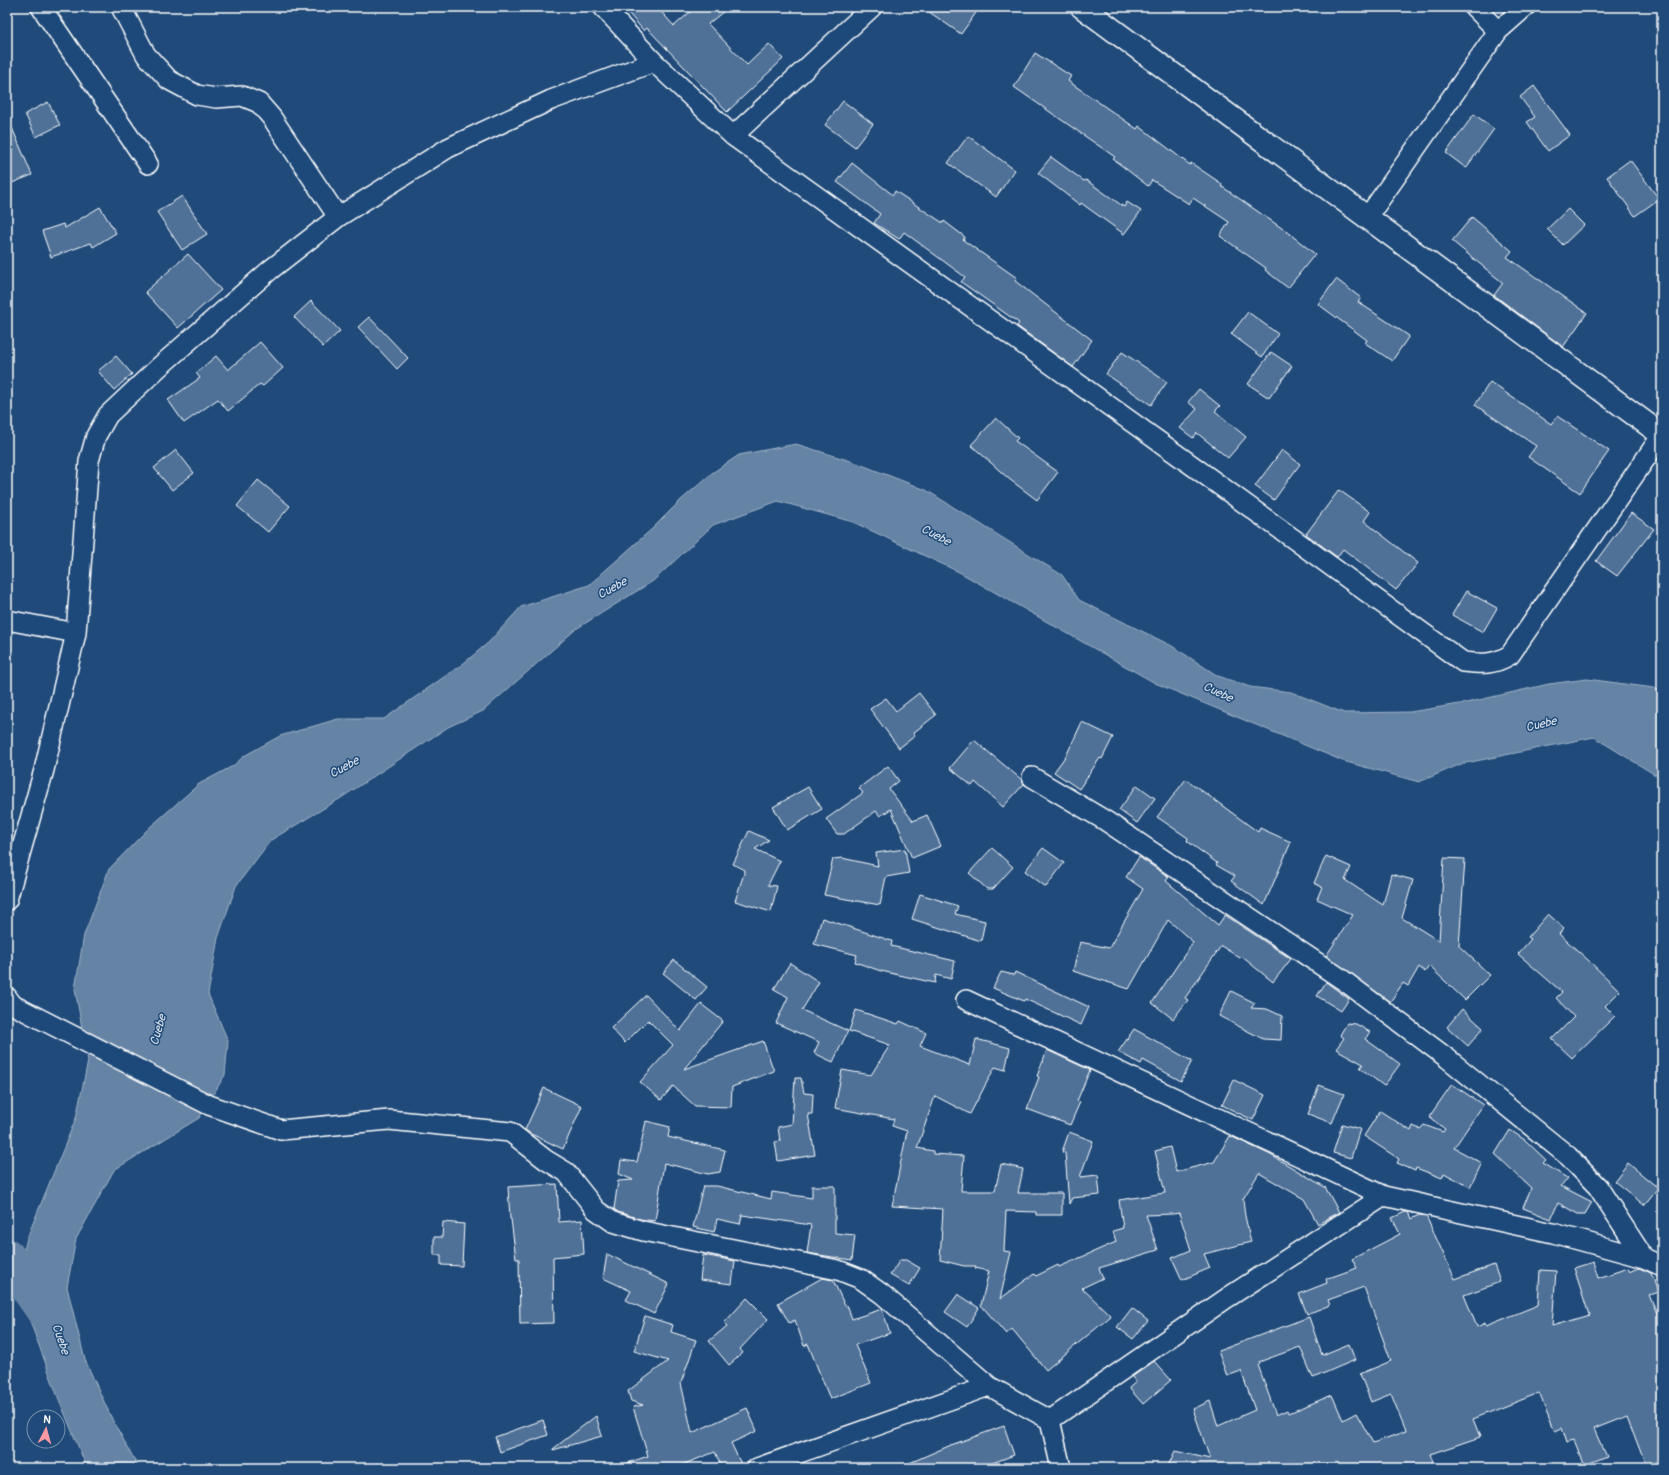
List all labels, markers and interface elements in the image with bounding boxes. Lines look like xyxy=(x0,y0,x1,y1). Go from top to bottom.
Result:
water label: Cuebe xyxy=(918,522,954,550)
water label: Cuebe xyxy=(595,574,630,603)
water label: Cuebe xyxy=(1200,679,1236,706)
water label: Cuebe xyxy=(1524,713,1559,735)
water label: Cuebe xyxy=(327,753,362,782)
water label: Cuebe xyxy=(147,1012,170,1047)
water label: Cuebe xyxy=(48,1322,73,1357)
north arrow xyxy=(26,1409,66,1449)
text: N xyxy=(43,1413,52,1426)

